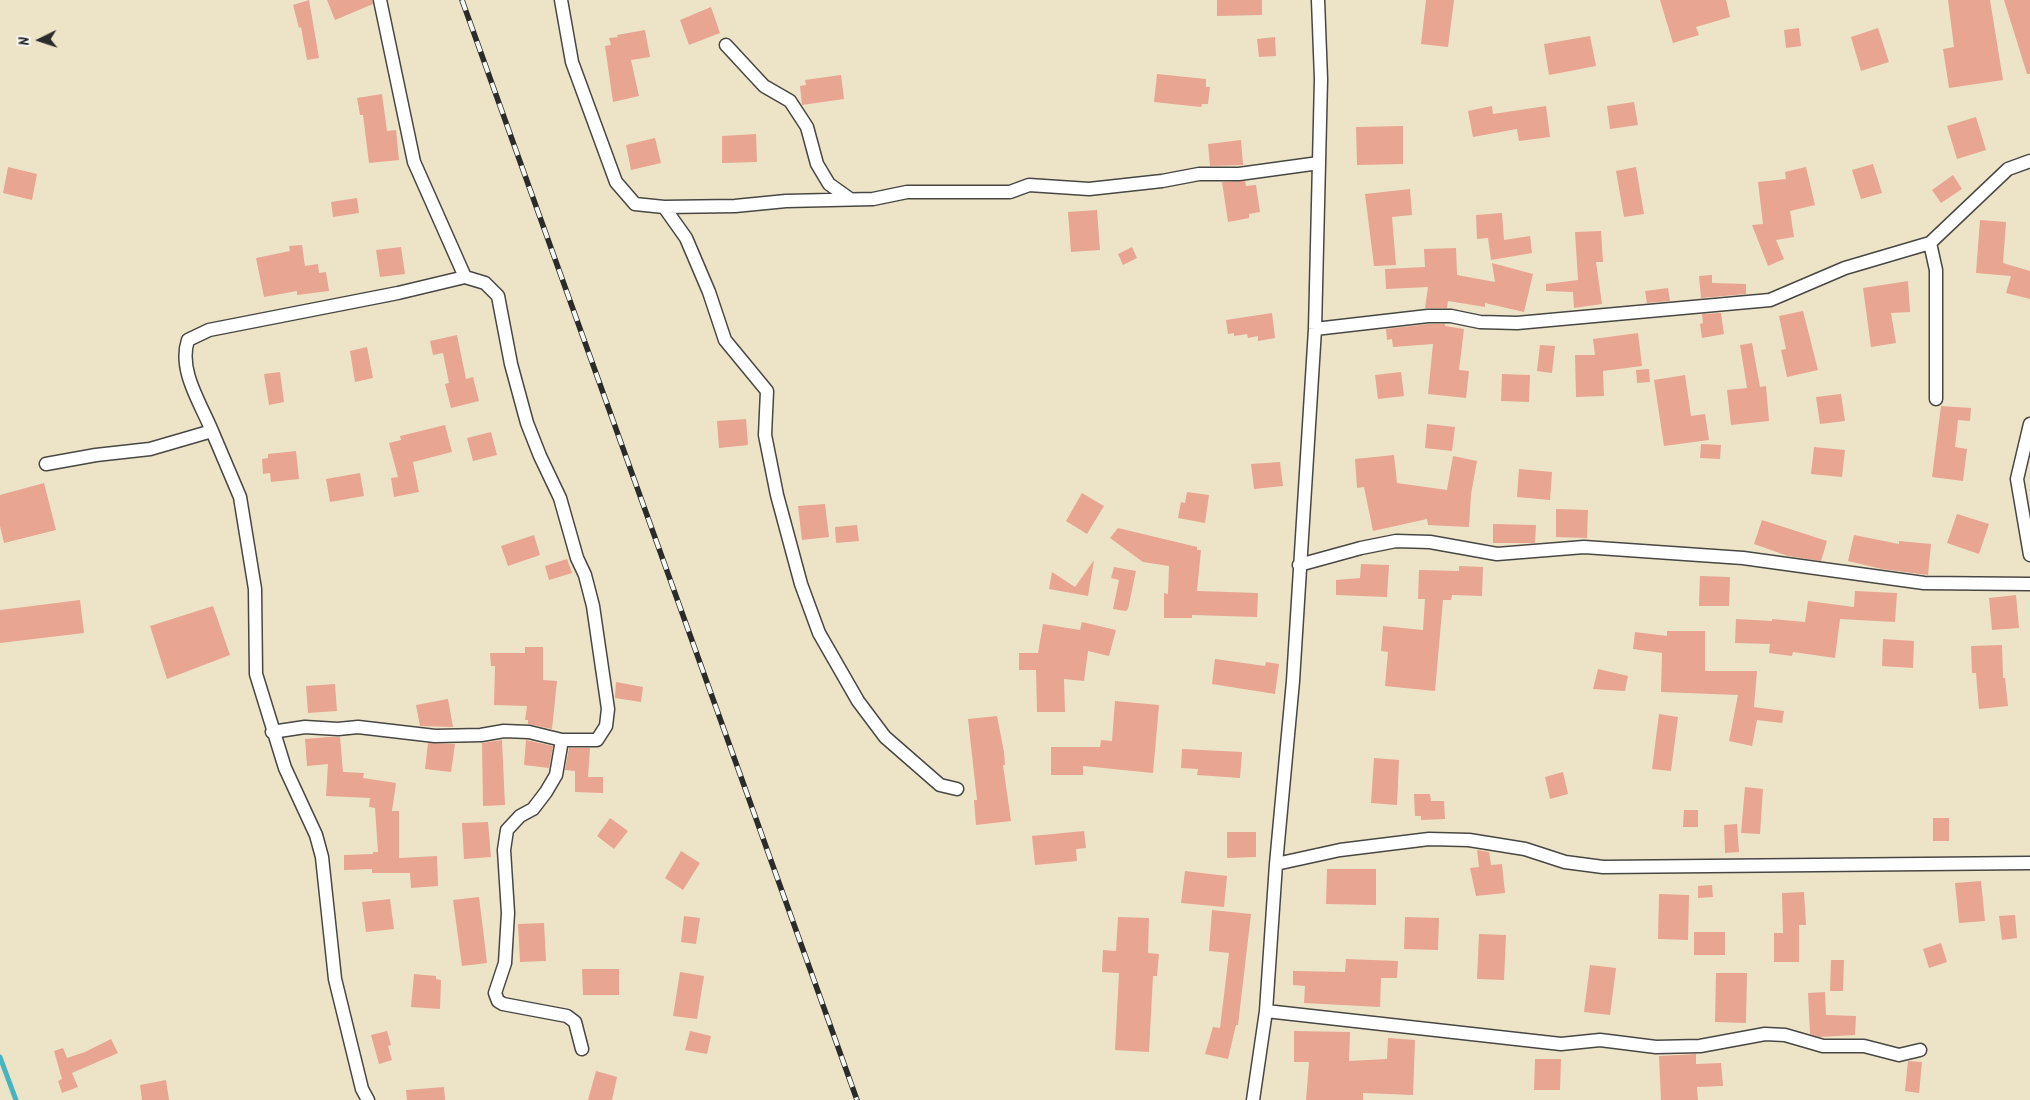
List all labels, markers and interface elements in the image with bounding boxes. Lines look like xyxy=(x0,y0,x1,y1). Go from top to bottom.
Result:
north arrow xyxy=(15,15,65,65)
text: N xyxy=(14,36,36,46)

